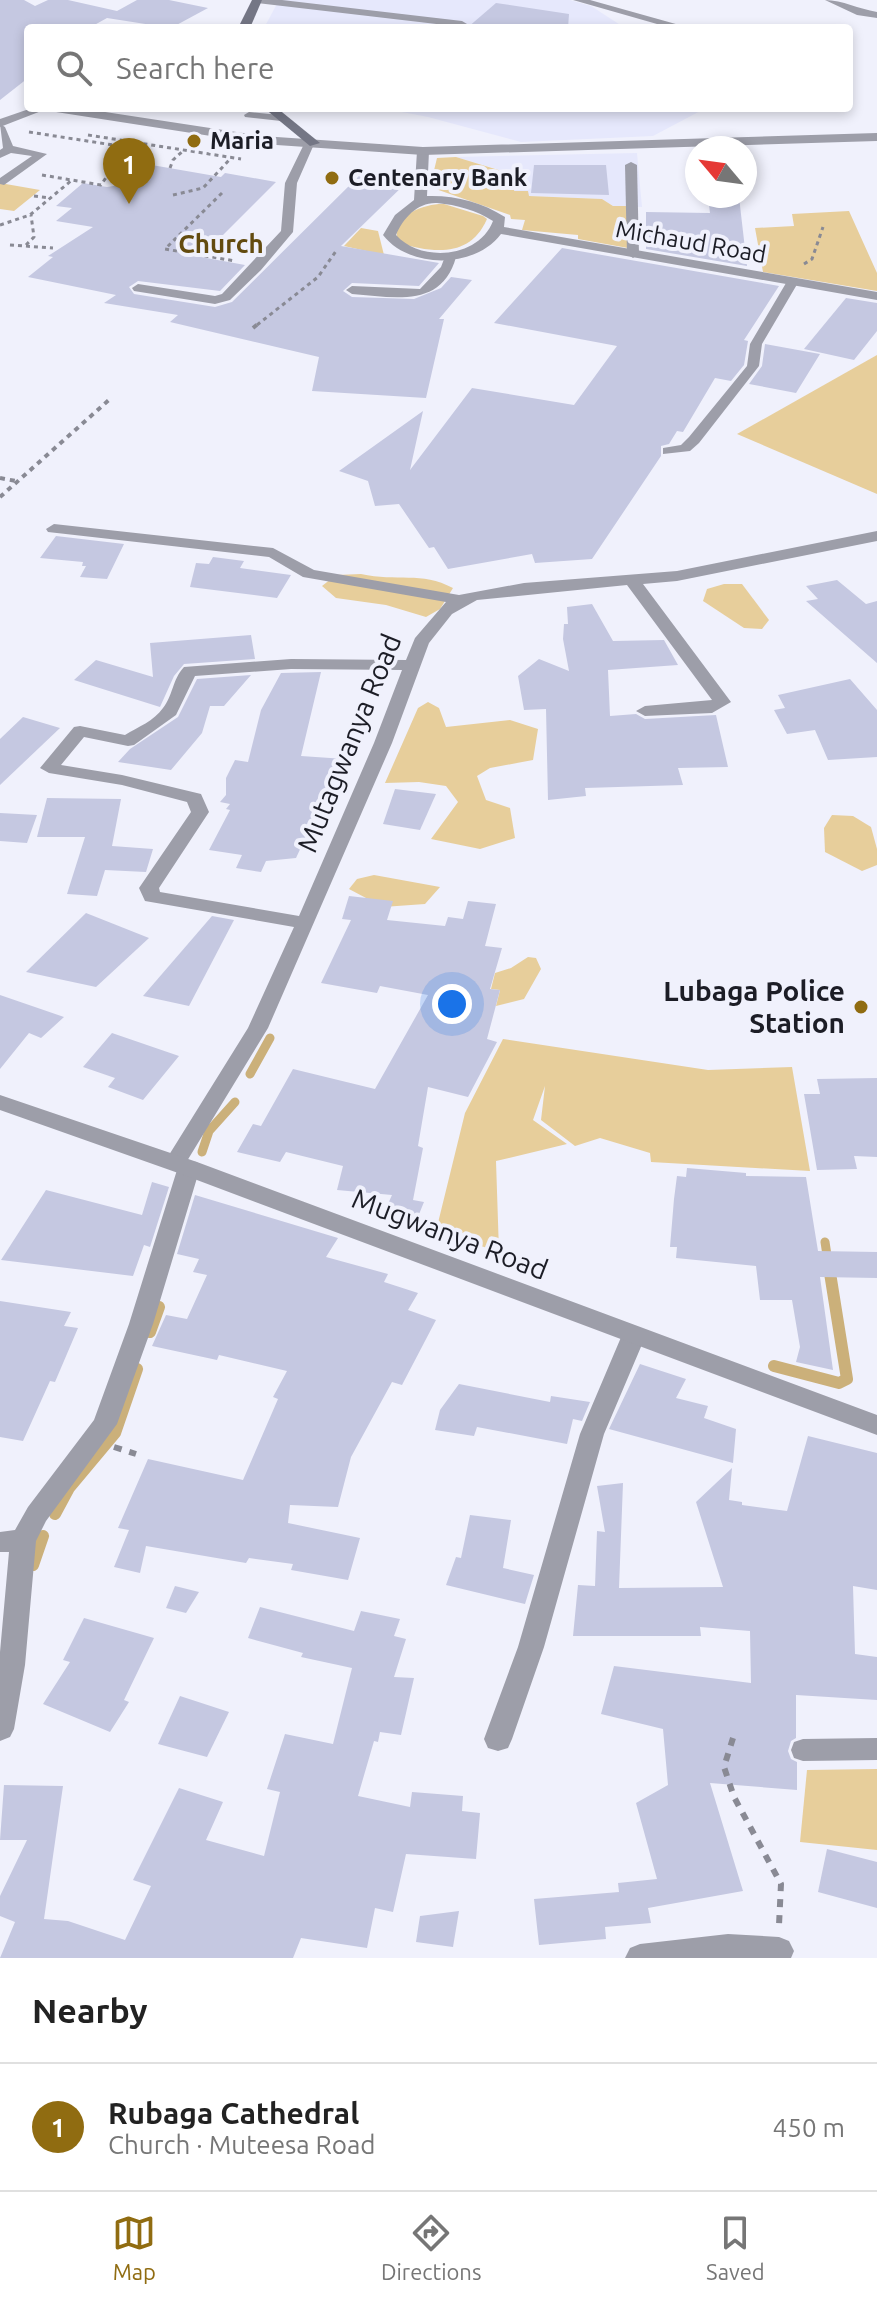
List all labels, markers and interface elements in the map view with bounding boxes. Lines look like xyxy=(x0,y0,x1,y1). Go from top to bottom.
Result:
search box xyxy=(24,24,853,112)
icon: search xyxy=(52,46,96,90)
text: Search here xyxy=(116,51,275,85)
place label: Maria xyxy=(210,127,274,154)
marker: Maria xyxy=(185,132,203,150)
north arrow xyxy=(685,136,757,208)
pin: 1 xyxy=(103,138,155,204)
place label: Centenary Bank xyxy=(348,164,528,191)
marker: Centenary Bank xyxy=(323,169,341,187)
street label: Michaud Road xyxy=(614,215,768,268)
district label: Church xyxy=(178,229,264,258)
street label: Mutagwanya Road xyxy=(291,629,406,856)
place label: Lubaga Police Station xyxy=(663,975,845,1038)
your location xyxy=(432,984,472,1024)
marker: Lubaga Police Station xyxy=(852,998,870,1016)
street label: Mugwanya Road xyxy=(348,1182,552,1285)
text: Nearby xyxy=(32,1991,147,2029)
text: Rubaga Cathedral xyxy=(108,2096,359,2130)
text: 1 xyxy=(51,2113,65,2142)
text: 450 m xyxy=(773,2113,845,2142)
text: Church · Muteesa Road xyxy=(108,2130,376,2159)
tab: Map xyxy=(112,2211,156,2284)
tab: Directions xyxy=(381,2211,481,2284)
tab: Saved xyxy=(706,2211,765,2284)

